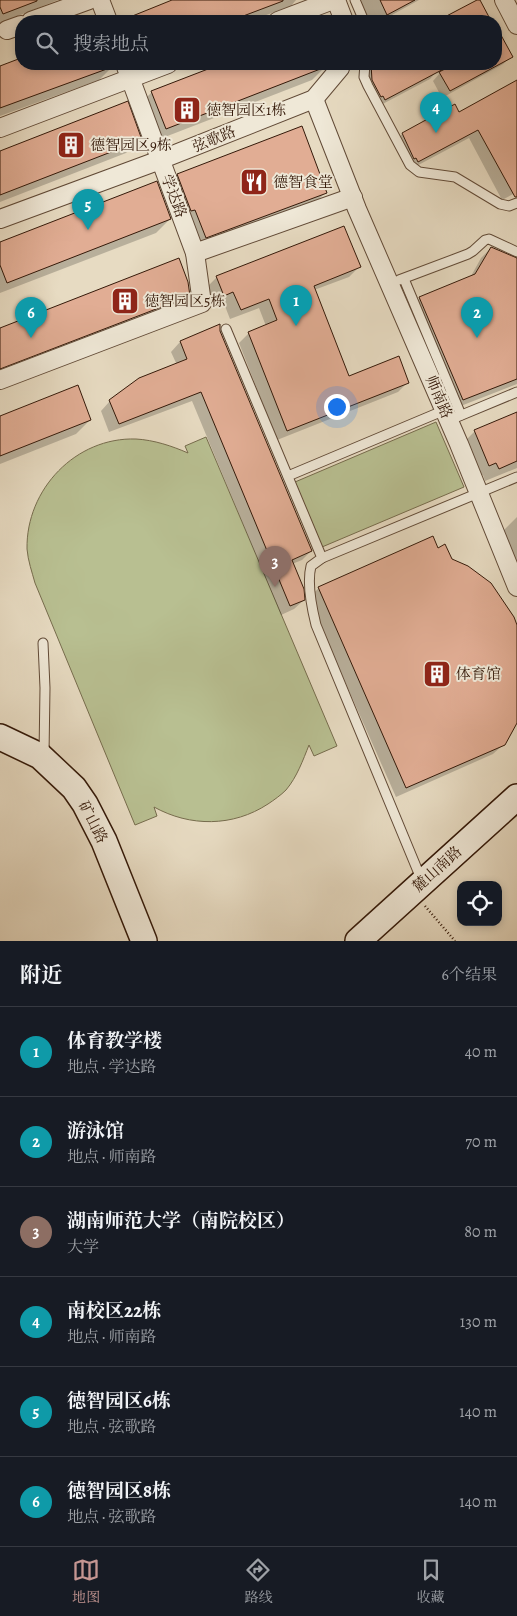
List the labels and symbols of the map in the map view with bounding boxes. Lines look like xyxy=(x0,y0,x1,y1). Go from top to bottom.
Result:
pin: 4 xyxy=(420,92,452,133)
building icon: 徳智园区1栋 xyxy=(172,95,202,125)
place label: 徳智园区1栋 xyxy=(206,100,286,120)
street label: 弦歌路 xyxy=(189,121,239,157)
building icon: 德智园区9栋 xyxy=(56,130,86,160)
place label: 德智园区9栋 xyxy=(90,135,172,155)
restaurant icon: 德智食堂 xyxy=(239,167,269,197)
street label: 学达路 xyxy=(157,171,191,221)
place label: 德智食堂 xyxy=(273,172,333,192)
pin: 5 xyxy=(72,189,104,230)
pin: 1 xyxy=(280,285,312,326)
building icon: 徳智园区5栋 xyxy=(110,286,140,316)
place label: 徳智园区5栋 xyxy=(144,291,225,311)
pin: 6 xyxy=(15,297,47,338)
pin: 2 xyxy=(461,297,493,338)
street label: 师南路 xyxy=(421,372,457,422)
your location xyxy=(324,394,350,420)
pin: 3 xyxy=(259,546,291,587)
building icon: 体育馆 xyxy=(422,659,452,689)
place label: 体育馆 xyxy=(456,664,501,684)
street label: 矿山路 xyxy=(74,797,112,847)
street label: 麓山南路 xyxy=(408,841,466,897)

